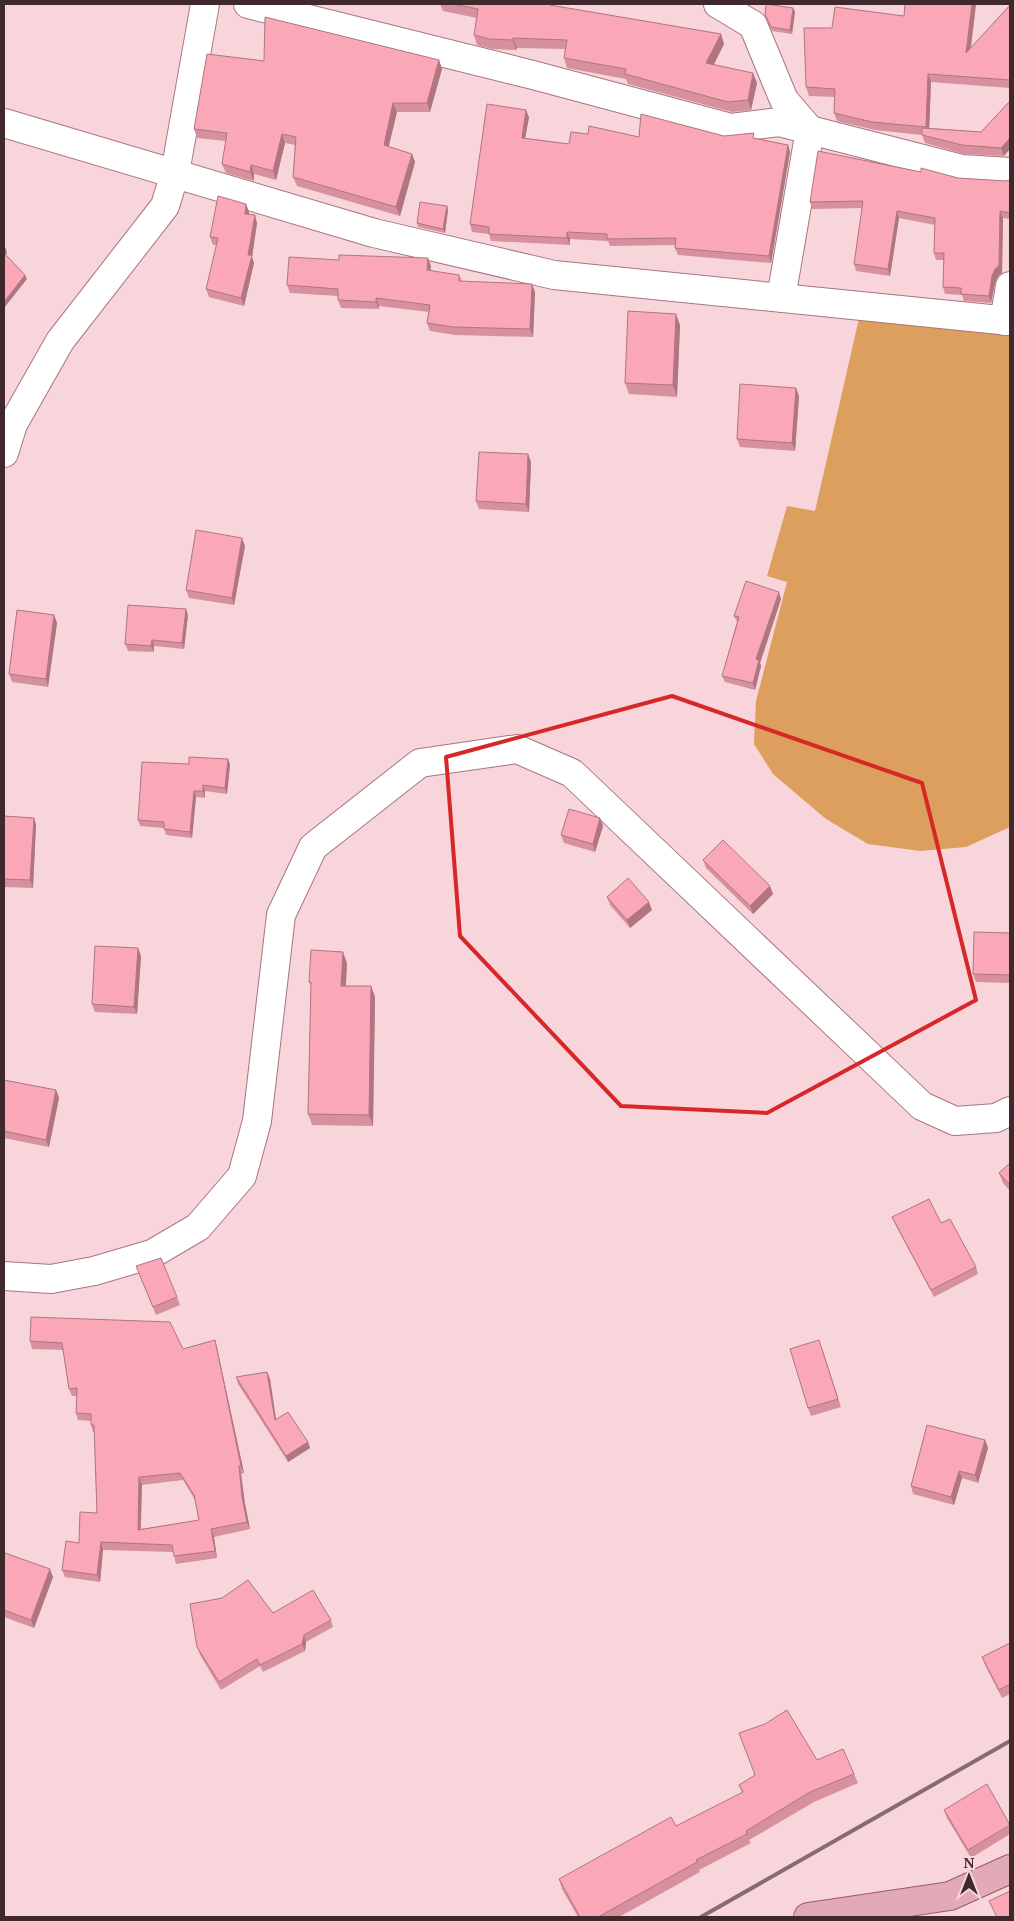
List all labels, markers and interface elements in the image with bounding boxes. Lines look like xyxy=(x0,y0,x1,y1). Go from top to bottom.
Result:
north arrow xyxy=(944,1851,994,1901)
text: N xyxy=(963,1853,975,1872)

